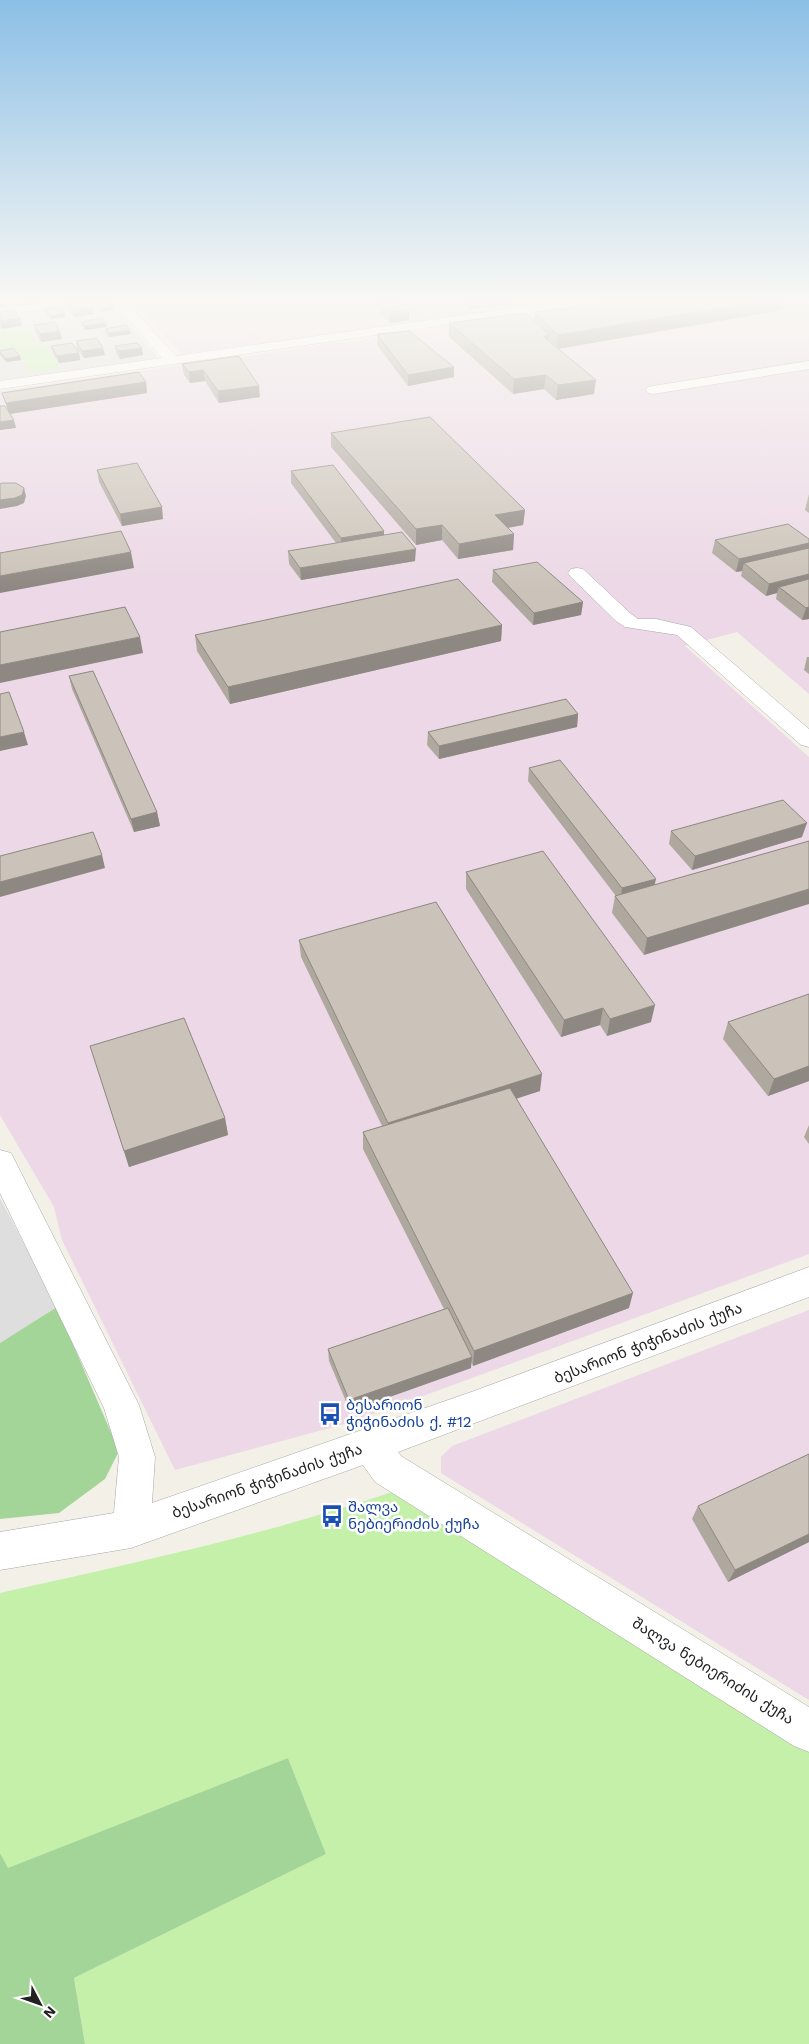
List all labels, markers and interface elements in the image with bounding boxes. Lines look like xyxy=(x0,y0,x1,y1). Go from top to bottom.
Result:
street label: ბესარიონ ჭიჭინაძის ქუჩა xyxy=(551,1299,745,1387)
place label: ბესარიონ ჭიჭინაძის ქ. #12 xyxy=(346,1396,472,1431)
bus stop icon: ბესარიონ ჭიჭინაძის ქ. #12 xyxy=(317,1401,343,1427)
street label: ბესარიონ ჭიჭინაძის ქუჩა xyxy=(169,1440,365,1522)
place label: შალვა ნებიერიძის ქუჩა xyxy=(348,1498,480,1533)
bus stop icon: შალვა ნებიერიძის ქუჩა xyxy=(319,1503,345,1529)
street label: შალვა ნებიერიძის ქუჩა xyxy=(629,1614,797,1728)
north arrow xyxy=(15,1979,65,2029)
text: N xyxy=(40,2003,59,2022)

